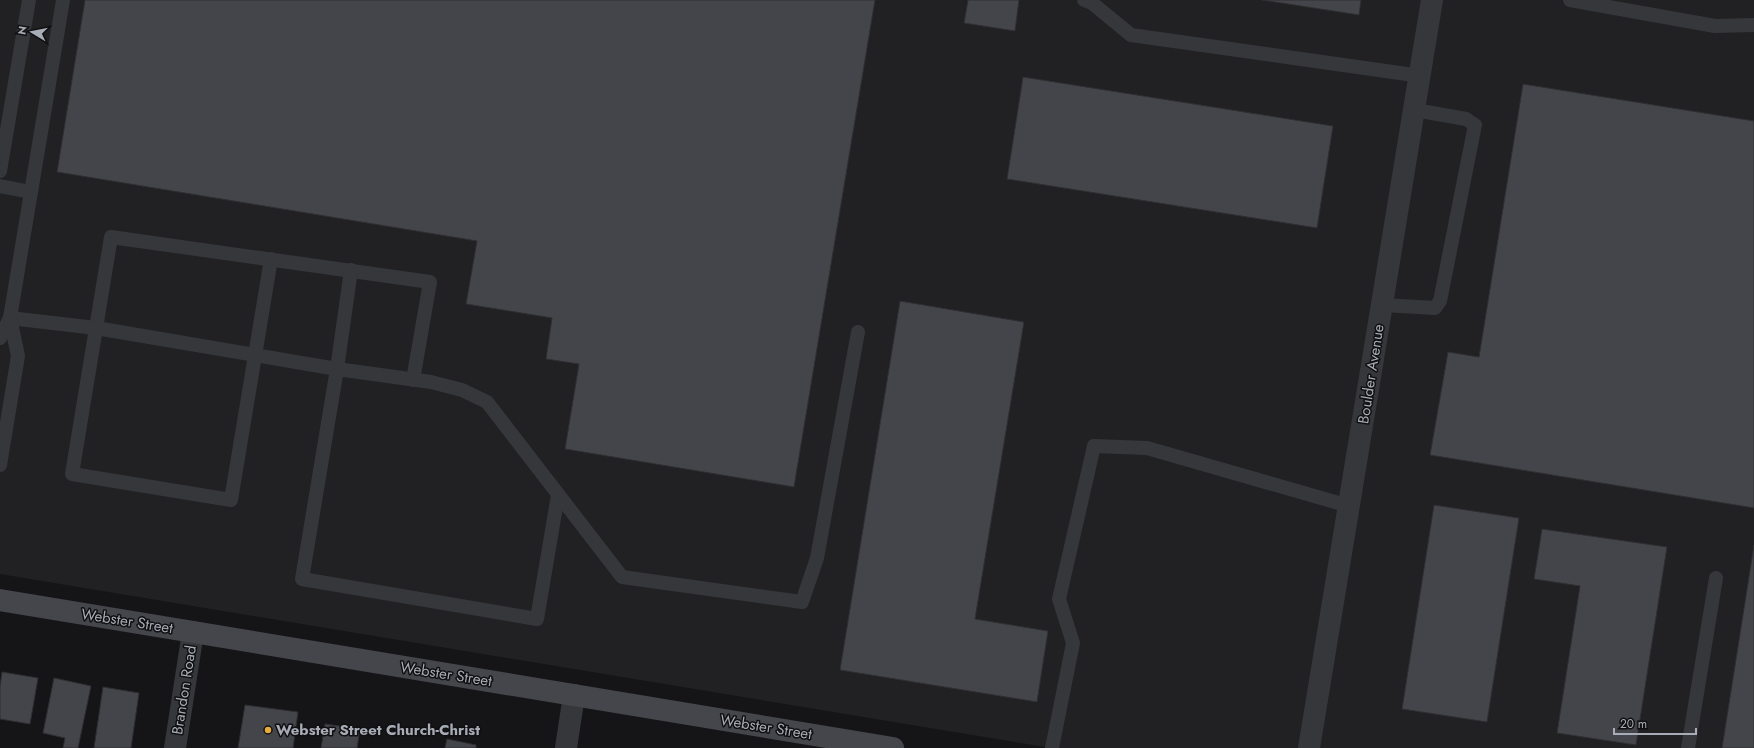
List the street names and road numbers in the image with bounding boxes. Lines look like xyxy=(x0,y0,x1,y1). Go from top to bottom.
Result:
street label: Boulder Avenue xyxy=(1352,322,1390,425)
street label: Webster Street xyxy=(79,603,175,639)
street label: Brandon Road xyxy=(166,644,202,736)
street label: Webster Street xyxy=(398,656,494,692)
street label: Webster Street xyxy=(718,709,814,745)

